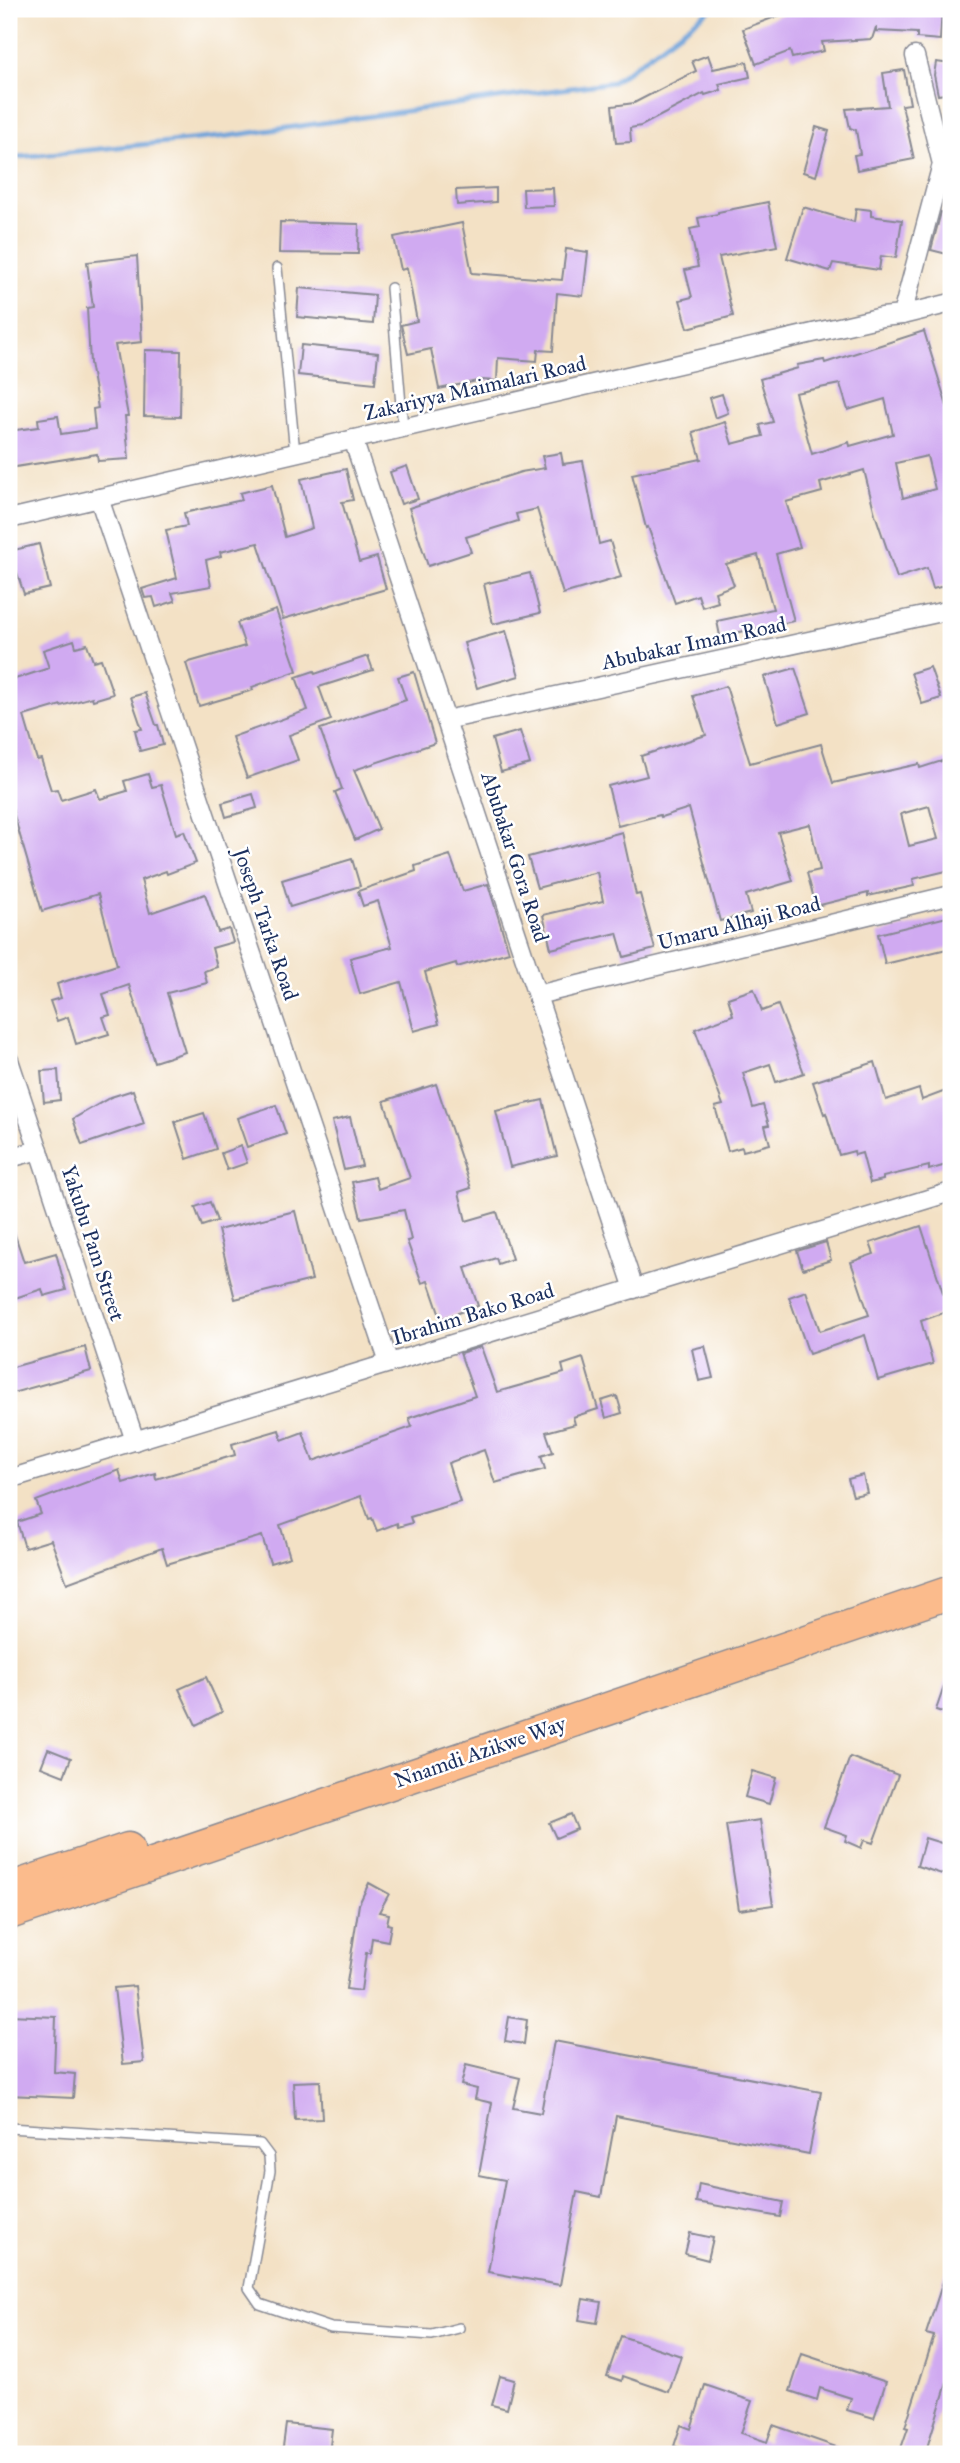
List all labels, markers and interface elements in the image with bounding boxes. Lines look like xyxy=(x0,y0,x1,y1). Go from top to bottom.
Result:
street label: Zakariyya Maimalari Road xyxy=(361,350,589,426)
street label: Abubakar Imam Road xyxy=(598,611,789,675)
street label: Abubakar Gora Road xyxy=(475,768,555,946)
street label: Joseph Tarka Road xyxy=(227,843,304,1004)
street label: Umaru Alhaji Road xyxy=(655,890,824,956)
street label: Yakubu Pam Street xyxy=(56,1162,131,1325)
street label: Ibrahim Bako Road xyxy=(389,1277,557,1351)
street label: Nnamdi Azikwe Way xyxy=(391,1710,570,1794)

